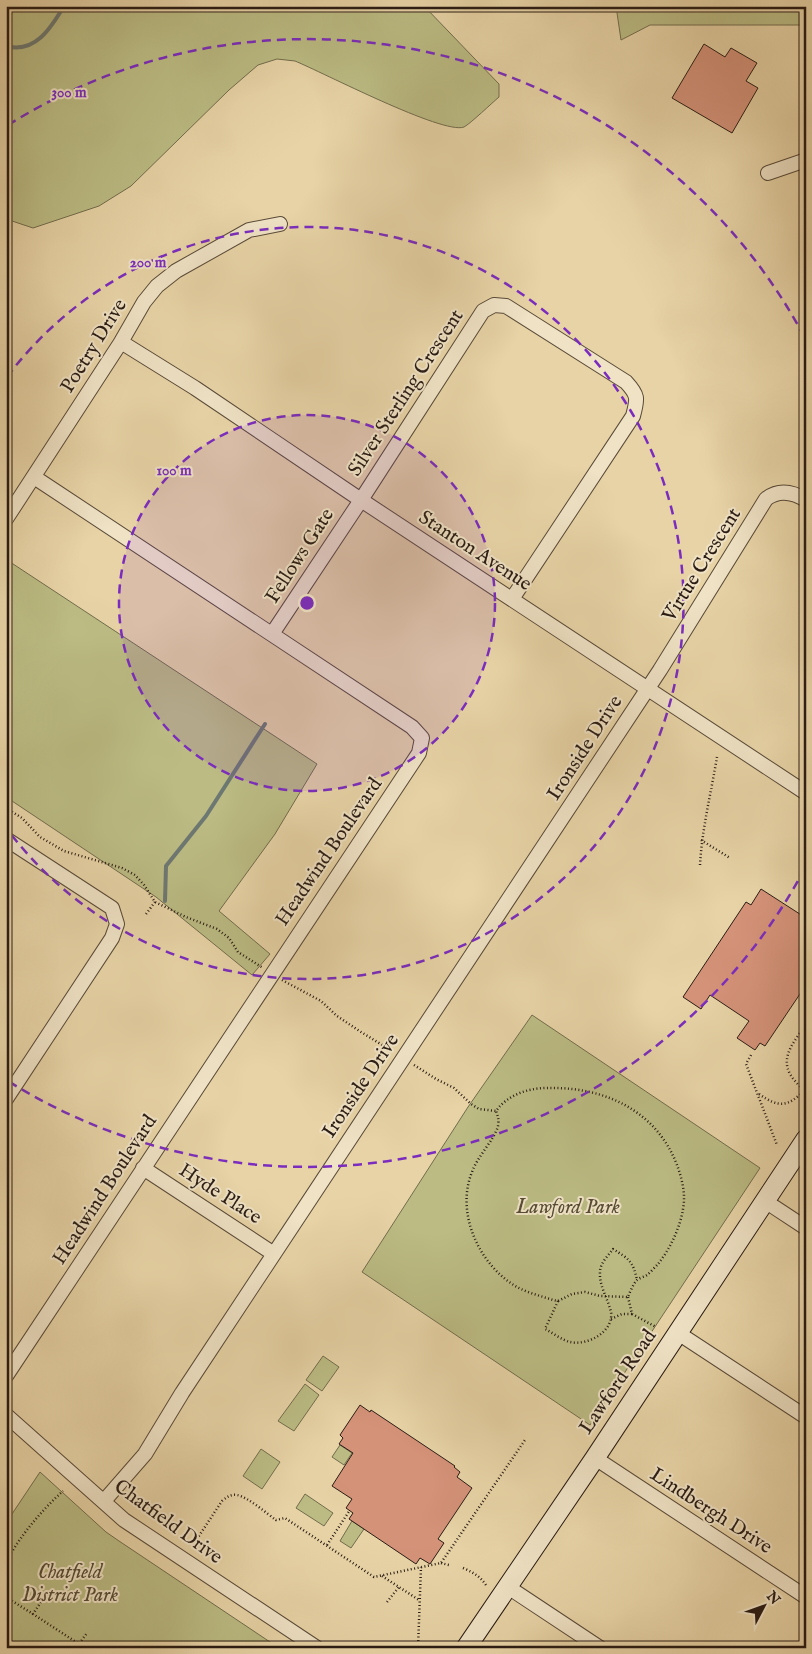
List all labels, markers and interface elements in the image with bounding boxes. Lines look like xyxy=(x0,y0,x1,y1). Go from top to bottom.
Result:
text: 300 m xyxy=(51,83,87,102)
text: 200 m xyxy=(130,253,167,272)
street label: Poetry Drive xyxy=(55,294,133,398)
street label: Silver Sterling Crescent xyxy=(343,305,469,481)
text: 100 m xyxy=(156,461,192,480)
street label: Virtue Crescent xyxy=(657,503,747,627)
street label: Fellows Gate xyxy=(260,504,340,608)
street label: Stanton Avenue xyxy=(414,505,536,597)
centre of rings xyxy=(298,594,316,612)
street label: Ironside Drive xyxy=(542,691,628,805)
street label: Headwind Boulevard xyxy=(270,773,388,931)
street label: Ironside Drive xyxy=(317,1029,405,1143)
street label: Headwind Boulevard xyxy=(47,1110,163,1270)
street label: Hyde Place xyxy=(174,1158,266,1230)
park label: Lawford Park xyxy=(515,1195,620,1220)
street label: Lawford Road xyxy=(574,1325,662,1439)
street label: Lindbergh Drive xyxy=(645,1462,777,1560)
street label: Chatfield Drive xyxy=(109,1474,227,1570)
park label: Chatfield District Park xyxy=(22,1560,118,1608)
north arrow xyxy=(740,1582,790,1632)
text: N xyxy=(762,1587,784,1609)

